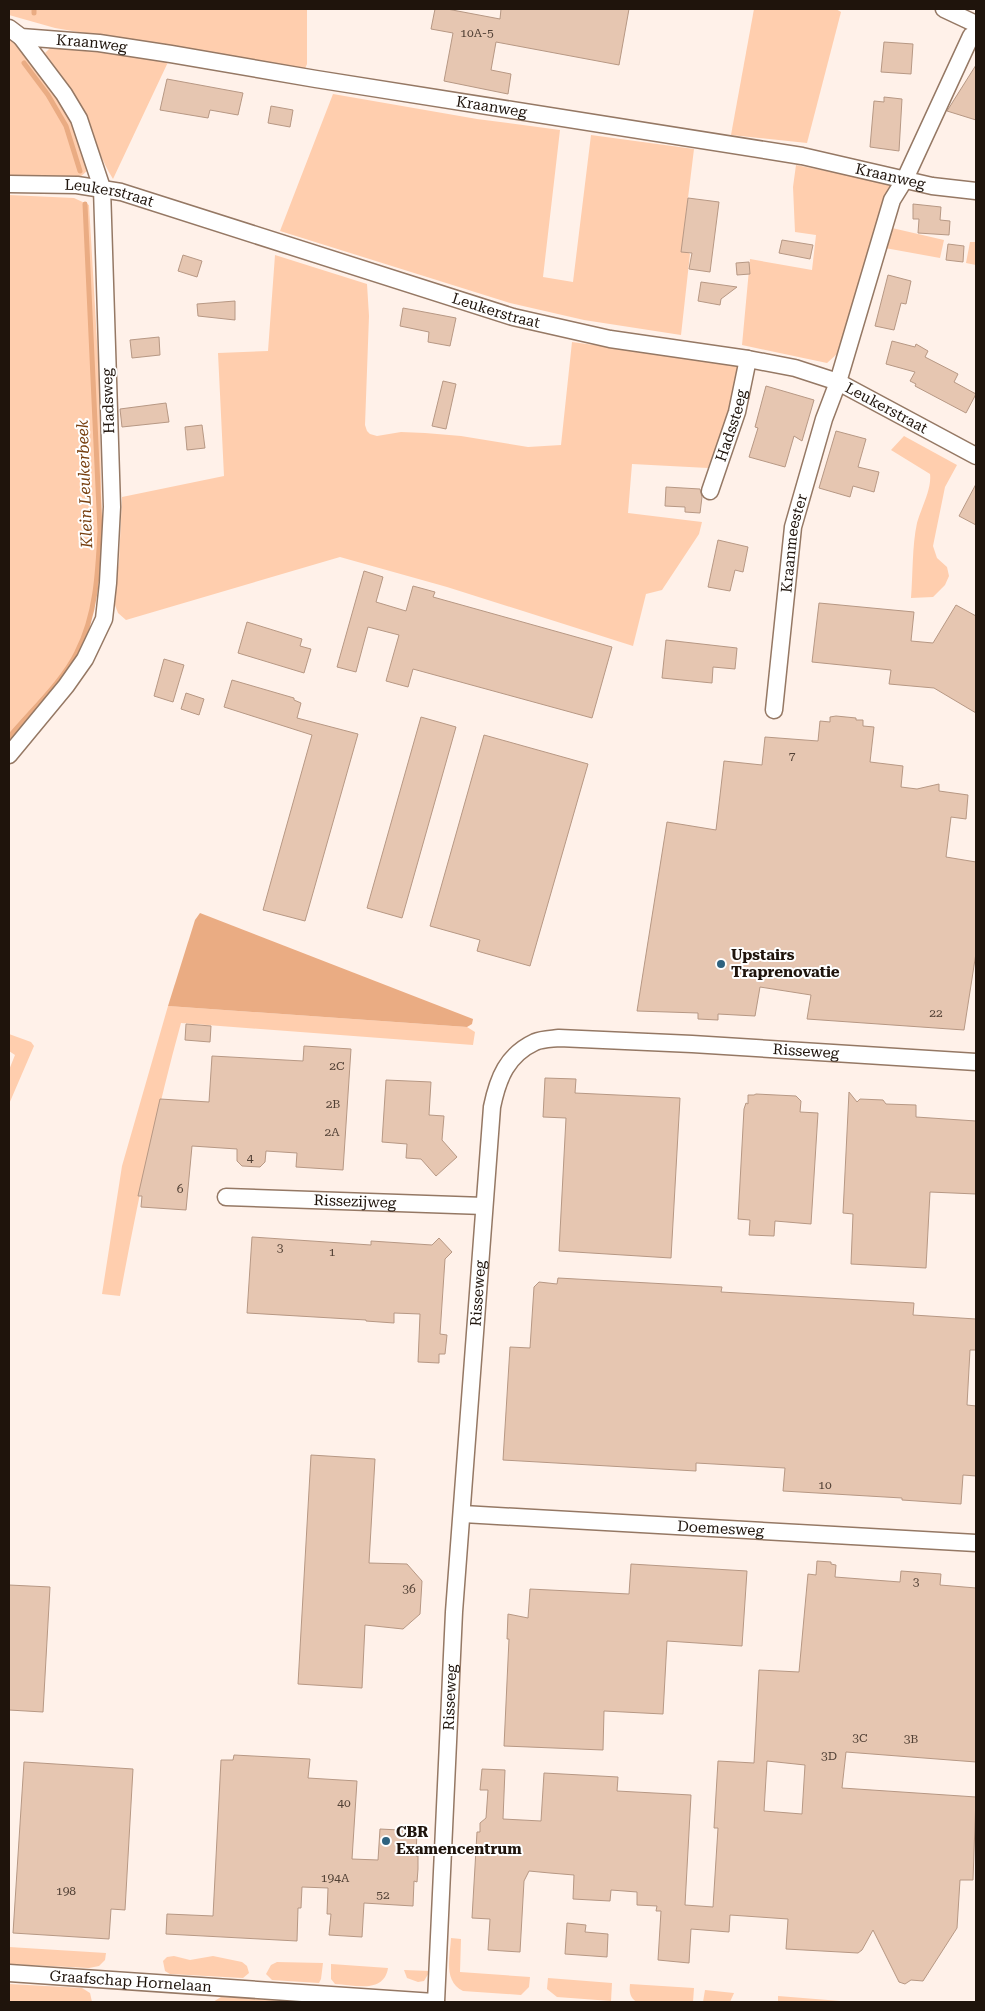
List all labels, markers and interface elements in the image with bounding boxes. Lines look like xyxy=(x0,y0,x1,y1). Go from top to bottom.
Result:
house number: 10A-5 xyxy=(460,26,494,40)
street label: Kraanweg xyxy=(56,31,129,56)
street label: Kraanweg xyxy=(455,92,529,121)
street label: Kraanweg xyxy=(854,160,928,193)
street label: Leukerstraat xyxy=(64,176,156,211)
street label: Leukerstraat xyxy=(450,289,542,332)
street label: Hadsweg xyxy=(98,367,118,434)
street label: Leukerstraat xyxy=(842,379,931,438)
street label: Hadssteeg xyxy=(712,387,751,464)
water label: Klein Leukerbeek xyxy=(73,419,96,550)
street label: Kraanmeester xyxy=(777,492,811,594)
house number: 7 xyxy=(789,749,796,763)
place label: Upstairs Traprenovatie xyxy=(731,946,840,981)
marker: Upstairs Traprenovatie xyxy=(715,958,727,970)
house number: 22 xyxy=(929,1006,943,1020)
street label: Risseweg xyxy=(772,1040,840,1062)
house number: 2C xyxy=(329,1059,345,1073)
house number: 2B xyxy=(326,1097,340,1111)
house number: 2A xyxy=(324,1125,340,1139)
house number: 4 xyxy=(247,1151,254,1165)
house number: 6 xyxy=(177,1182,184,1196)
street label: Rissezijweg xyxy=(313,1191,397,1212)
house number: 3 xyxy=(277,1241,284,1255)
house number: 1 xyxy=(329,1245,336,1259)
street label: Risseweg xyxy=(467,1259,489,1327)
house number: 10 xyxy=(818,1478,832,1492)
street label: Doemesweg xyxy=(677,1517,765,1540)
house number: 3 xyxy=(913,1575,920,1589)
house number: 36 xyxy=(402,1582,416,1596)
street label: Risseweg xyxy=(440,1663,461,1731)
house number: 3C xyxy=(852,1731,868,1745)
house number: 3B xyxy=(904,1732,918,1746)
house number: 3D xyxy=(821,1749,837,1763)
house number: 40 xyxy=(337,1796,351,1810)
place label: CBR Examencentrum xyxy=(396,1823,522,1858)
marker: CBR Examencentrum xyxy=(380,1835,392,1847)
house number: 194A xyxy=(321,1871,350,1885)
house number: 198 xyxy=(56,1884,76,1898)
house number: 52 xyxy=(376,1888,390,1902)
street label: Graafschap Hornelaan xyxy=(49,1967,213,1996)

